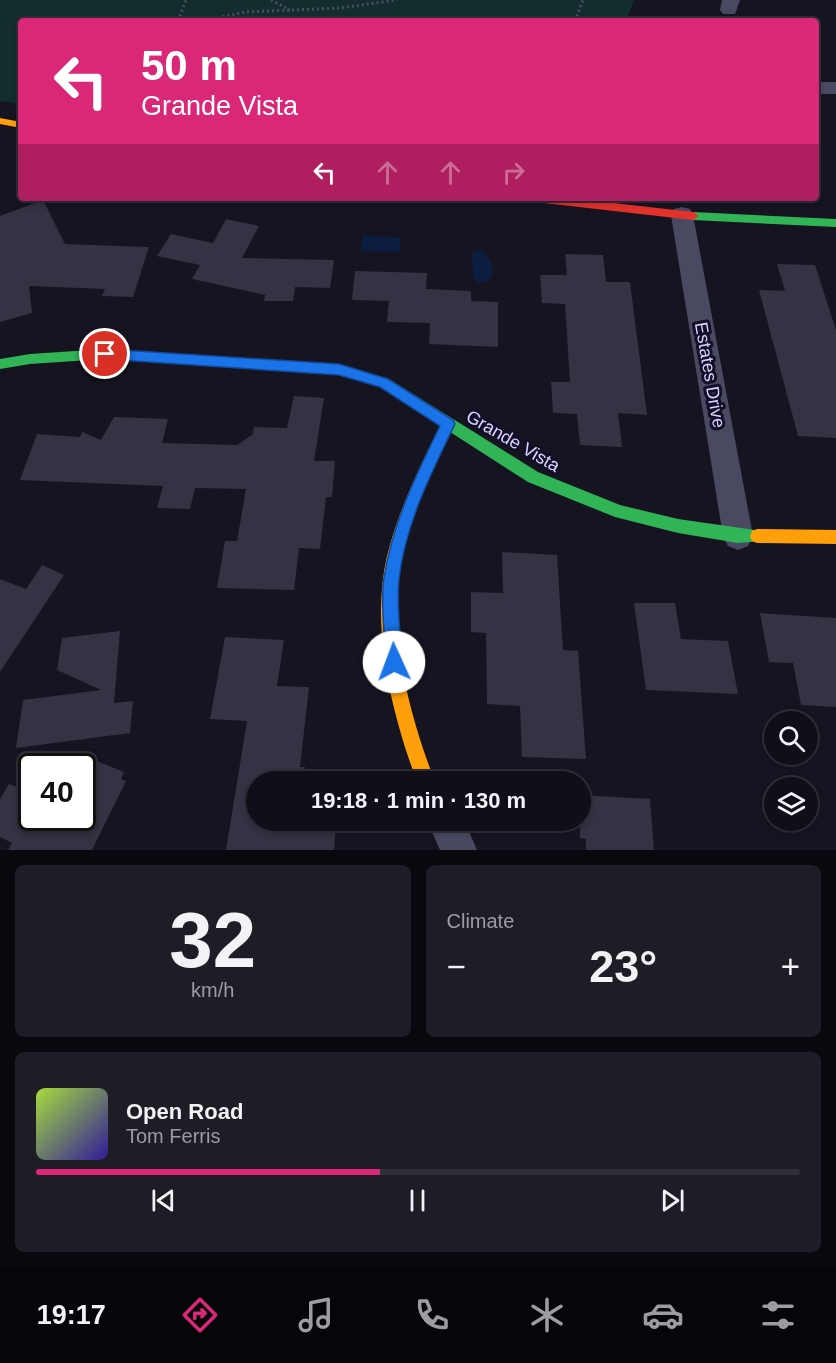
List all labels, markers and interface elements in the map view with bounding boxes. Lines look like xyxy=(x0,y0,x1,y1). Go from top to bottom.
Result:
icon: left xyxy=(42,42,120,120)
text: 50 m xyxy=(141,42,237,89)
text: Grande Vista xyxy=(141,91,298,121)
icon: left xyxy=(308,156,341,189)
icon: ahead xyxy=(371,156,404,189)
icon: ahead xyxy=(434,156,467,189)
icon: right xyxy=(497,156,530,189)
street label: Estates Drive xyxy=(691,321,729,429)
pin xyxy=(79,328,130,379)
icon: arrive xyxy=(88,337,121,370)
street label: Grande Vista xyxy=(463,406,564,476)
position arrow xyxy=(362,630,426,694)
map controls xyxy=(764,711,818,831)
button: search xyxy=(764,711,818,765)
speed limit sign: 40 xyxy=(18,753,96,831)
button: layers xyxy=(764,777,818,831)
text: 19:18 · 1 min · 130 m xyxy=(311,788,526,813)
text: 32 xyxy=(169,896,256,984)
text: Climate xyxy=(447,910,514,932)
text: 23° xyxy=(589,941,657,992)
text: − xyxy=(447,948,466,985)
text: + xyxy=(781,948,800,985)
text: km/h xyxy=(191,979,234,1001)
text: Open Road xyxy=(126,1099,243,1124)
text: Tom Ferris xyxy=(126,1125,220,1147)
icon: previous xyxy=(147,1184,180,1217)
icon: pause xyxy=(401,1184,434,1217)
icon: next xyxy=(656,1184,689,1217)
icon: directions xyxy=(179,1294,221,1336)
icon: music xyxy=(295,1294,337,1336)
icon: phone xyxy=(411,1294,453,1336)
icon: climate xyxy=(526,1294,568,1336)
icon: car xyxy=(642,1294,684,1336)
icon: filters xyxy=(757,1294,799,1336)
text: 19:17 xyxy=(37,1300,106,1330)

